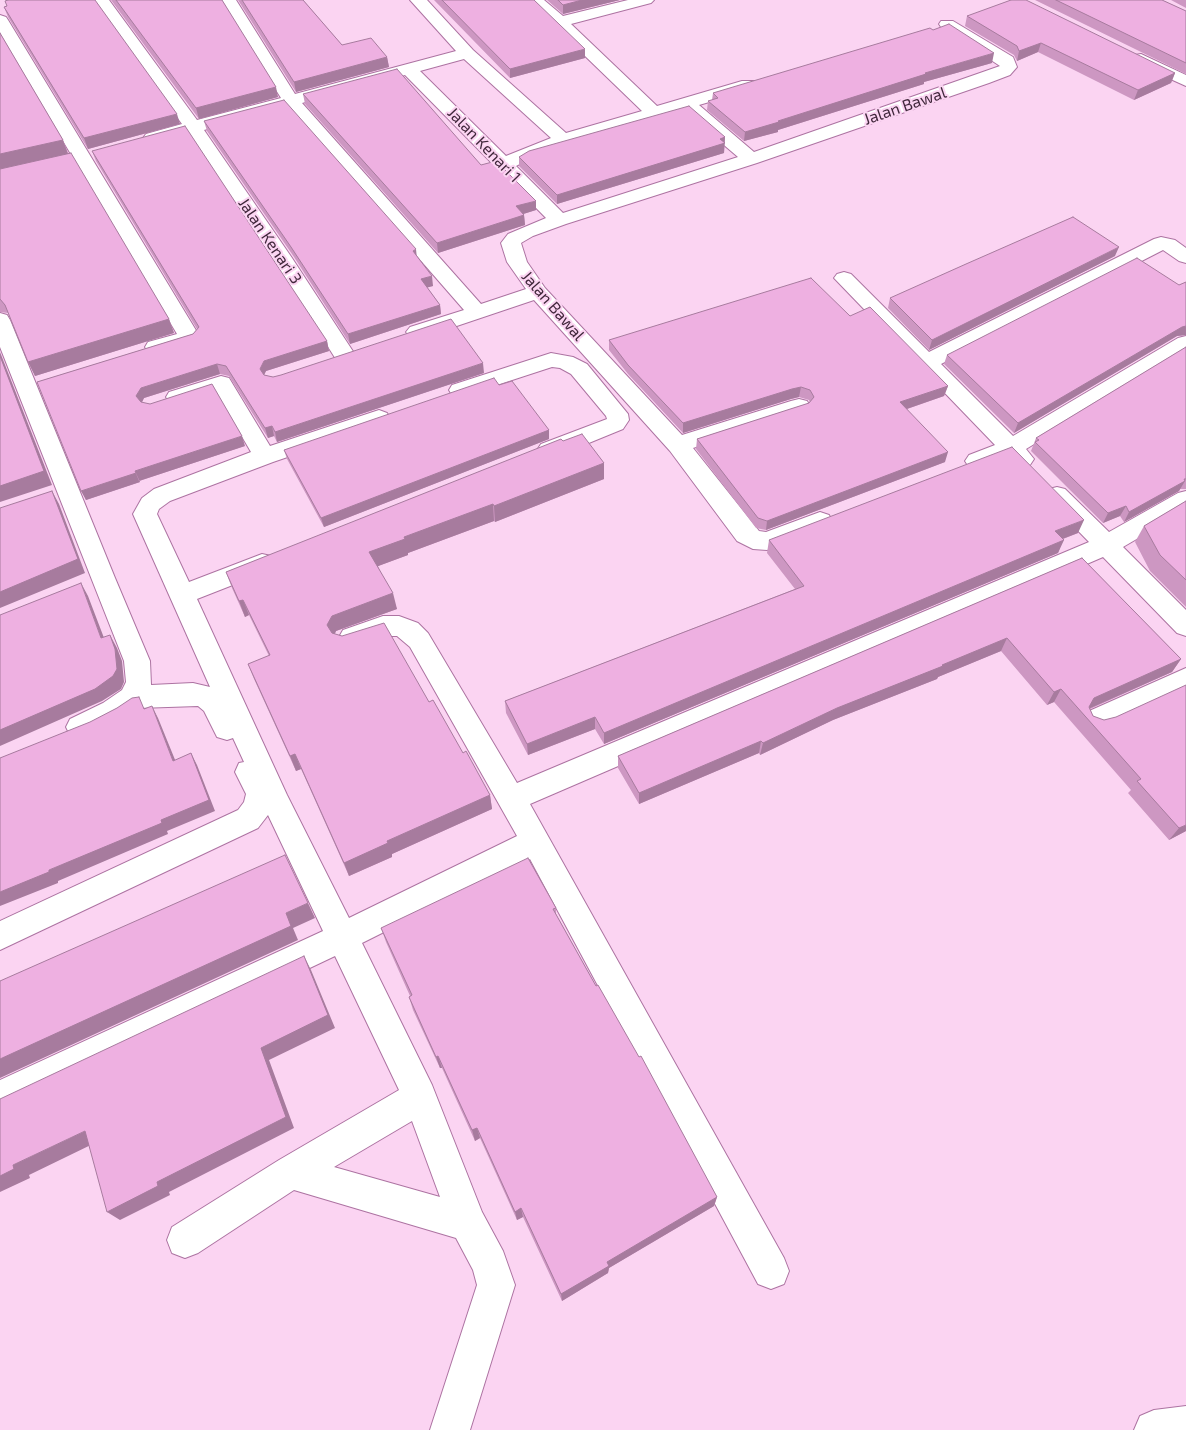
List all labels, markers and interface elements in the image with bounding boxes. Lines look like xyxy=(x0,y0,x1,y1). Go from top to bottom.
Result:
street label: Jalan Bawal xyxy=(861,83,949,129)
street label: Jalan Kenari 1 xyxy=(443,103,525,187)
street label: Jalan Kenari 3 xyxy=(234,194,306,288)
street label: Jalan Bawal xyxy=(518,267,588,345)

